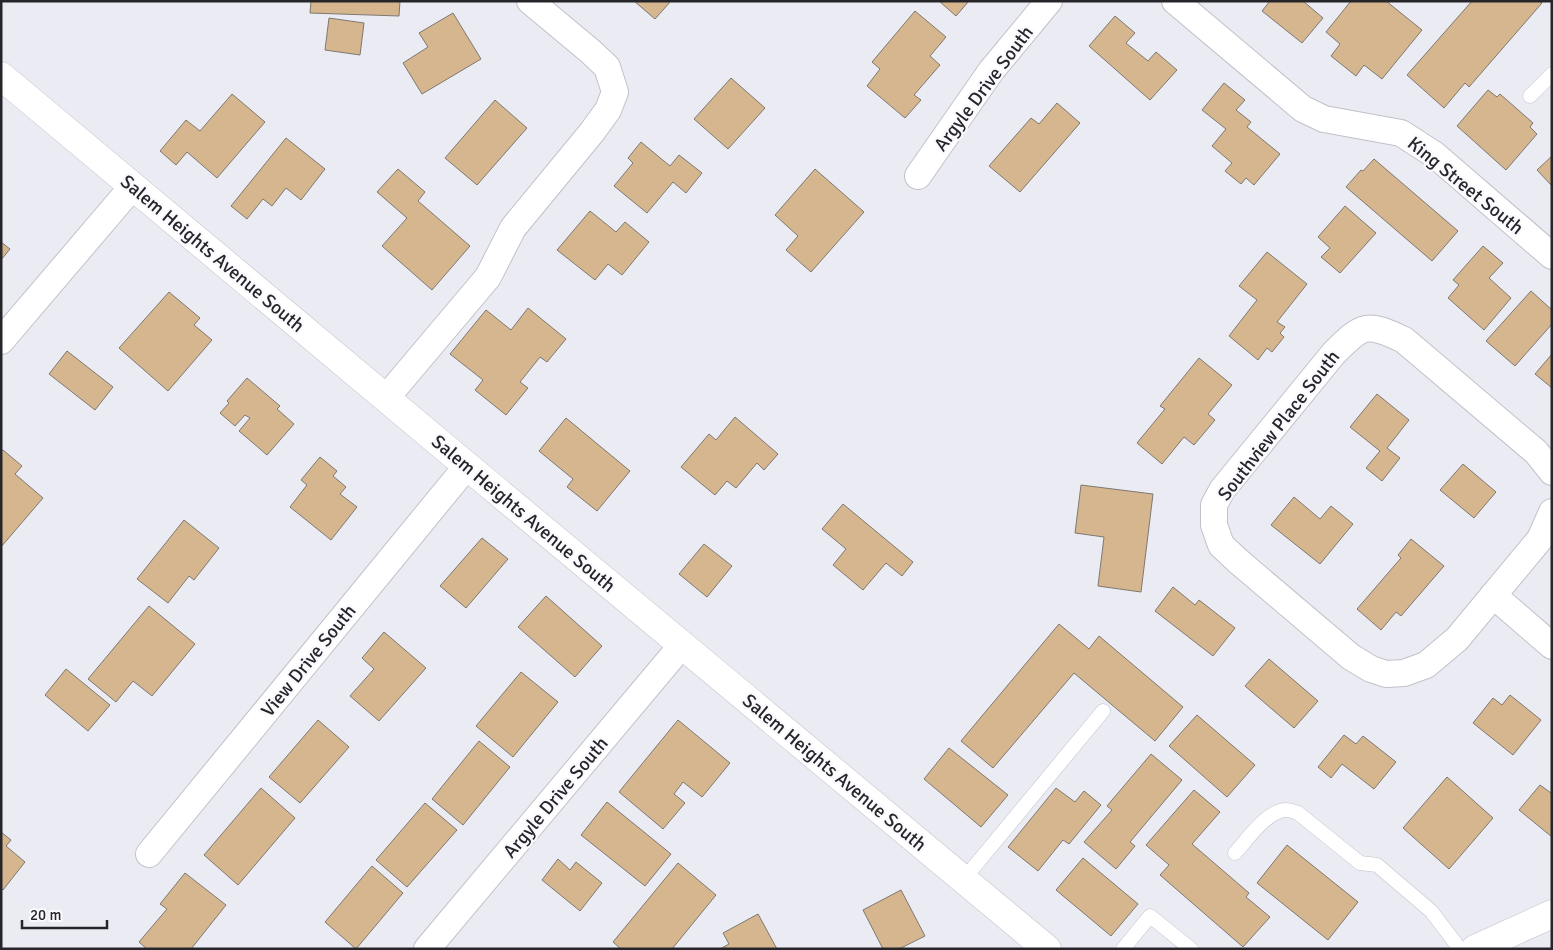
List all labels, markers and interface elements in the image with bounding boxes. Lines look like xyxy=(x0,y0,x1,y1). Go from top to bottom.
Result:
street label: Argyle Drive South xyxy=(929,21,1039,156)
street label: King Street South xyxy=(1402,132,1528,240)
street label: Salem Heights Avenue South xyxy=(115,170,309,338)
street label: Southview Place South xyxy=(1213,345,1345,506)
street label: Salem Heights Avenue South xyxy=(426,430,620,598)
street label: View Drive South xyxy=(256,600,361,722)
street label: Salem Heights Avenue South xyxy=(737,689,931,857)
street label: Argyle Drive South xyxy=(498,732,613,863)
scale bar xyxy=(22,898,108,930)
text: 20 m xyxy=(30,906,61,924)

